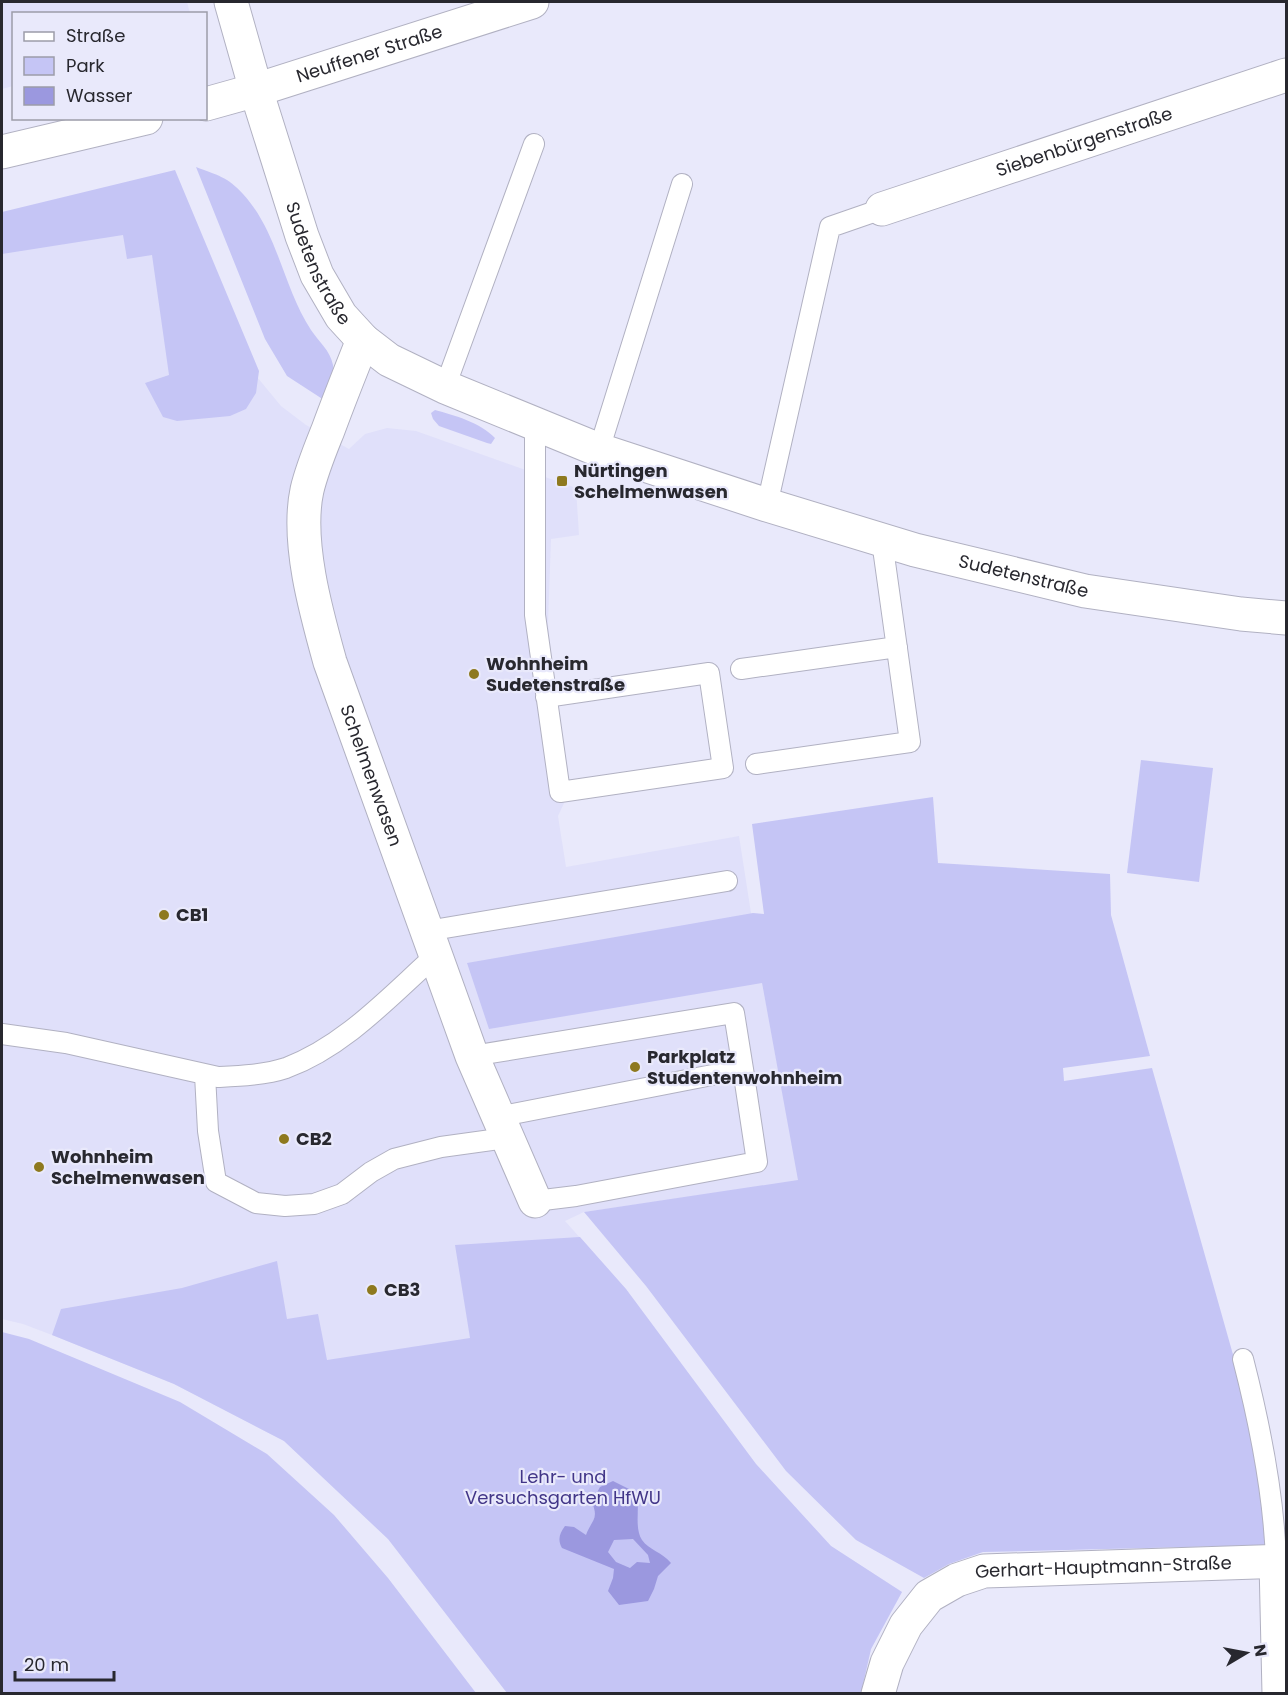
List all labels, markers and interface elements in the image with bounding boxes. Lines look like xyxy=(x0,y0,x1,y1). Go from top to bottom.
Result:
legend xyxy=(12,12,207,120)
street label: Neuffener Straße xyxy=(293,18,446,88)
text: Straße xyxy=(66,23,125,48)
text: Park xyxy=(66,53,105,78)
text: Wasser xyxy=(66,83,133,108)
street label: Siebenbürgenstraße xyxy=(992,101,1176,182)
street label: Sudetenstraße xyxy=(280,199,356,330)
place label: Nürtingen Schelmenwasen xyxy=(574,458,728,504)
marker: Nürtingen Schelmenwasen xyxy=(555,474,569,488)
street label: Sudetenstraße xyxy=(956,548,1091,603)
place label: Wohnheim Sudetenstraße xyxy=(486,651,625,697)
marker: Wohnheim Sudetenstraße xyxy=(467,667,481,681)
street label: Schelmenwasen xyxy=(334,701,408,850)
place label: CB1 xyxy=(176,902,208,927)
marker: CB1 xyxy=(157,908,171,922)
place label: Parkplatz Studentenwohnheim xyxy=(647,1044,842,1090)
marker: Parkplatz Studentenwohnheim xyxy=(628,1060,642,1074)
place label: CB2 xyxy=(296,1126,332,1151)
marker: CB2 xyxy=(277,1132,291,1146)
place label: Wohnheim Schelmenwasen xyxy=(51,1144,205,1190)
marker: Wohnheim Schelmenwasen xyxy=(32,1160,46,1174)
place label: CB3 xyxy=(384,1277,420,1302)
marker: CB3 xyxy=(365,1283,379,1297)
park label: Lehr- und Versuchsgarten HfWU xyxy=(465,1464,661,1510)
street label: Gerhart-Hauptmann-Straße xyxy=(971,1550,1232,1585)
north arrow xyxy=(1216,1623,1276,1683)
text: N xyxy=(1248,1643,1273,1658)
scale bar xyxy=(15,1644,114,1682)
text: 20 m xyxy=(24,1652,69,1677)

